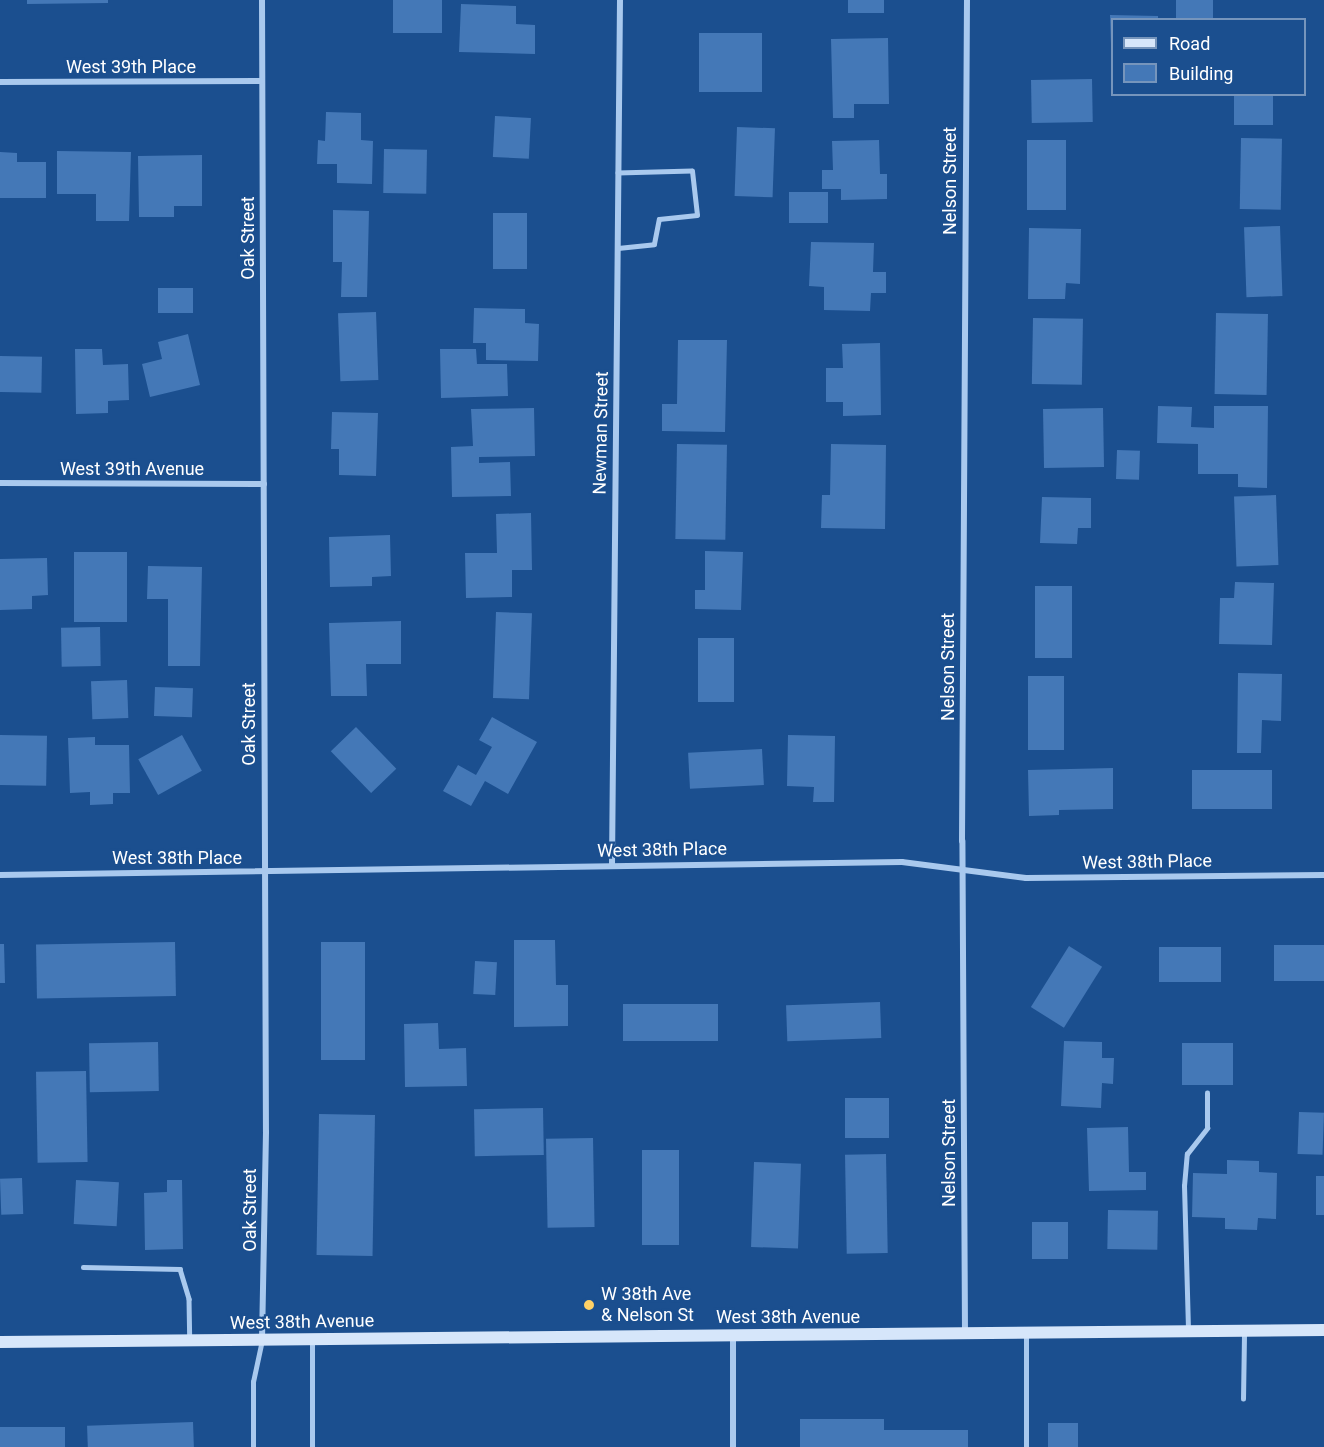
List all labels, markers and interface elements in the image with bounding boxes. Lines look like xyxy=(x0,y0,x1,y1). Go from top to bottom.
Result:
legend xyxy=(1111,18,1306,96)
text: Road xyxy=(1169,33,1210,54)
street label: West 39th Place xyxy=(66,56,196,78)
text: Building xyxy=(1169,63,1233,84)
street label: Nelson Street xyxy=(939,127,961,235)
street label: Oak Street xyxy=(237,196,259,280)
street label: Newman Street xyxy=(589,371,613,495)
street label: West 39th Avenue xyxy=(60,458,204,480)
street label: Nelson Street xyxy=(937,613,959,721)
street label: Oak Street xyxy=(238,682,260,766)
street label: West 38th Place xyxy=(597,838,727,862)
street label: West 38th Place xyxy=(112,847,242,869)
street label: West 38th Place xyxy=(1082,850,1212,874)
street label: Nelson Street xyxy=(938,1099,960,1207)
street label: Oak Street xyxy=(239,1168,261,1252)
place label: W 38th Ave & Nelson St xyxy=(601,1284,694,1326)
marker: W 38th Ave & Nelson St xyxy=(582,1298,596,1312)
street label: West 38th Avenue xyxy=(716,1306,860,1328)
street label: West 38th Avenue xyxy=(230,1310,374,1334)

